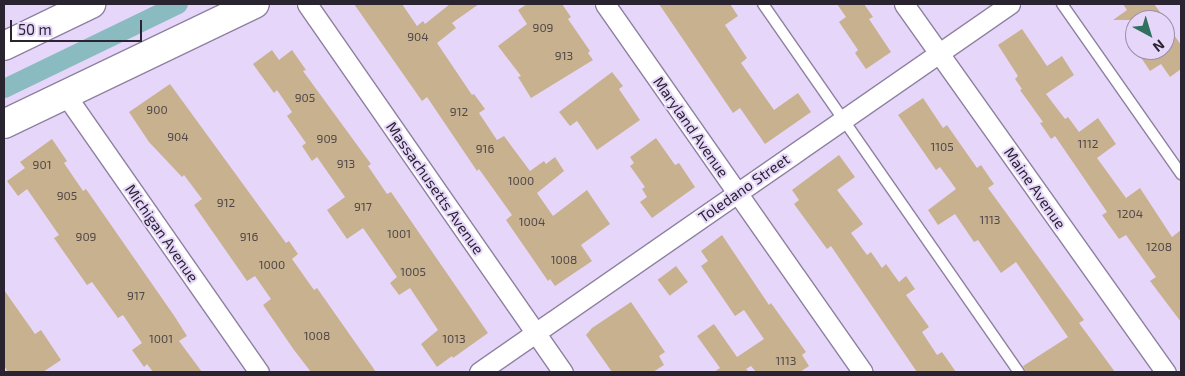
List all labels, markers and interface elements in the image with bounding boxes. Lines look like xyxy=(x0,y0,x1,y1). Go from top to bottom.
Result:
scale bar xyxy=(12,10,145,42)
north arrow xyxy=(1125,10,1175,60)
text: 50 m xyxy=(18,20,52,38)
house number: 909 xyxy=(533,21,553,35)
house number: 904 xyxy=(407,30,429,44)
text: N xyxy=(1150,36,1168,56)
house number: 913 xyxy=(555,49,573,63)
street label: Maryland Avenue xyxy=(650,73,732,181)
house number: 905 xyxy=(295,91,315,105)
house number: 900 xyxy=(146,103,168,117)
house number: 912 xyxy=(450,105,468,119)
street label: Massachusetts Avenue xyxy=(382,118,488,258)
house number: 904 xyxy=(167,130,189,144)
house number: 909 xyxy=(317,132,337,146)
house number: 1112 xyxy=(1077,137,1099,151)
house number: 1105 xyxy=(930,140,954,154)
house number: 916 xyxy=(476,142,494,156)
street label: Maine Avenue xyxy=(1000,144,1070,232)
street label: Toledano Street xyxy=(695,150,793,226)
house number: 913 xyxy=(337,157,355,171)
house number: 901 xyxy=(33,158,51,172)
house number: 1000 xyxy=(508,174,534,188)
street label: Michigan Avenue xyxy=(122,181,202,285)
house number: 905 xyxy=(57,189,77,203)
house number: 912 xyxy=(217,196,235,210)
house number: 917 xyxy=(354,200,372,214)
house number: 1204 xyxy=(1117,207,1143,221)
house number: 1113 xyxy=(980,213,1000,227)
house number: 1004 xyxy=(519,215,545,229)
house number: 1001 xyxy=(387,227,411,241)
house number: 909 xyxy=(76,230,96,244)
house number: 916 xyxy=(240,230,258,244)
house number: 1208 xyxy=(1146,240,1172,254)
house number: 1008 xyxy=(551,253,577,267)
house number: 1000 xyxy=(259,258,285,272)
house number: 1005 xyxy=(400,265,426,279)
house number: 917 xyxy=(127,289,145,303)
house number: 1008 xyxy=(304,329,330,343)
house number: 1001 xyxy=(149,332,173,346)
house number: 1013 xyxy=(442,332,466,346)
house number: 1113 xyxy=(776,354,796,368)

